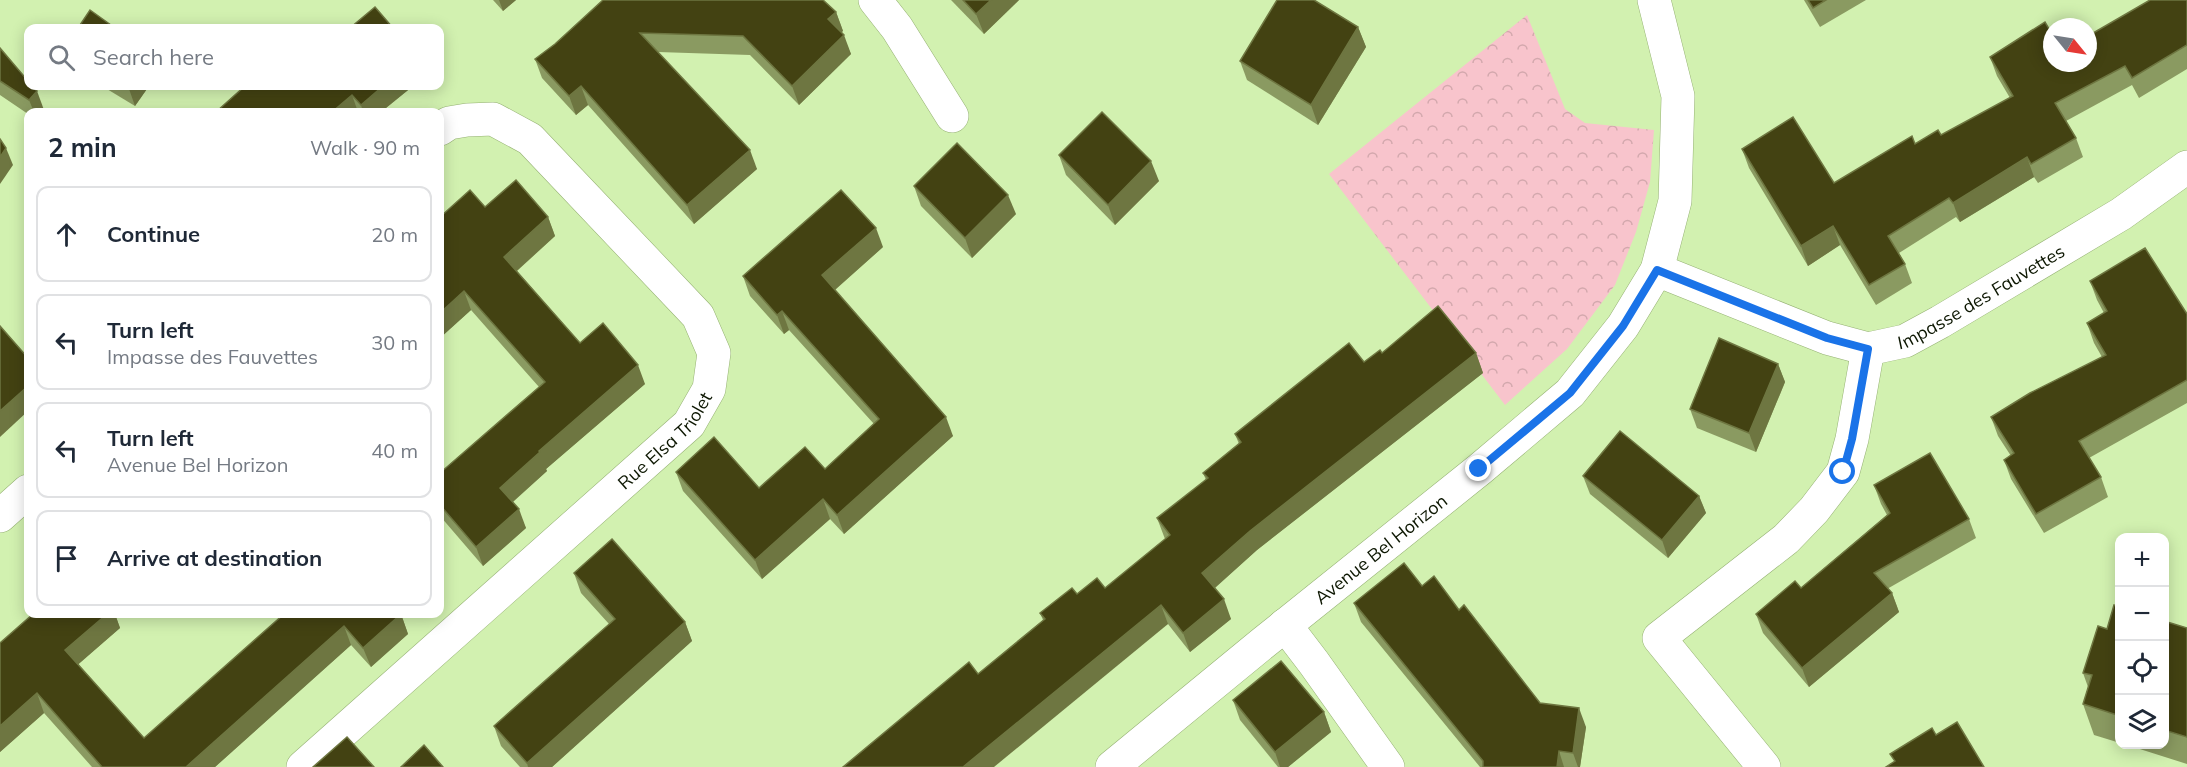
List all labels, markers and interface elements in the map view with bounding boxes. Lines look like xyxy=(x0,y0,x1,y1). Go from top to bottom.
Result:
north arrow xyxy=(2043,18,2097,72)
search box xyxy=(24,24,444,90)
icon: search xyxy=(45,41,78,74)
text: Search here xyxy=(93,43,214,71)
text: 2 min xyxy=(48,131,117,164)
text: Walk · 90 m xyxy=(310,135,420,160)
icon: ahead xyxy=(50,218,83,251)
text: Continue xyxy=(107,220,200,248)
text: 20 m xyxy=(371,222,418,247)
street label: Impasse des Fauvettes xyxy=(1895,239,2069,354)
text: Turn left xyxy=(107,316,194,344)
icon: left xyxy=(50,326,83,359)
text: 30 m xyxy=(371,330,418,355)
text: Impasse des Fauvettes xyxy=(107,344,318,369)
street label: Rue Elsa Triolet xyxy=(612,387,717,494)
text: Turn left xyxy=(107,424,194,452)
icon: left xyxy=(50,434,83,467)
text: 40 m xyxy=(371,438,418,463)
text: Avenue Bel Horizon xyxy=(107,452,288,477)
route end xyxy=(1465,455,1491,481)
route start xyxy=(1829,458,1855,484)
street label: Avenue Bel Horizon xyxy=(1310,489,1451,609)
map controls xyxy=(2115,533,2169,749)
button: + xyxy=(2115,533,2169,587)
icon: arrive xyxy=(50,542,83,575)
text: Arrive at destination xyxy=(107,544,322,572)
button: − xyxy=(2115,587,2169,641)
button: locate xyxy=(2115,641,2169,695)
button: layers xyxy=(2115,695,2169,749)

